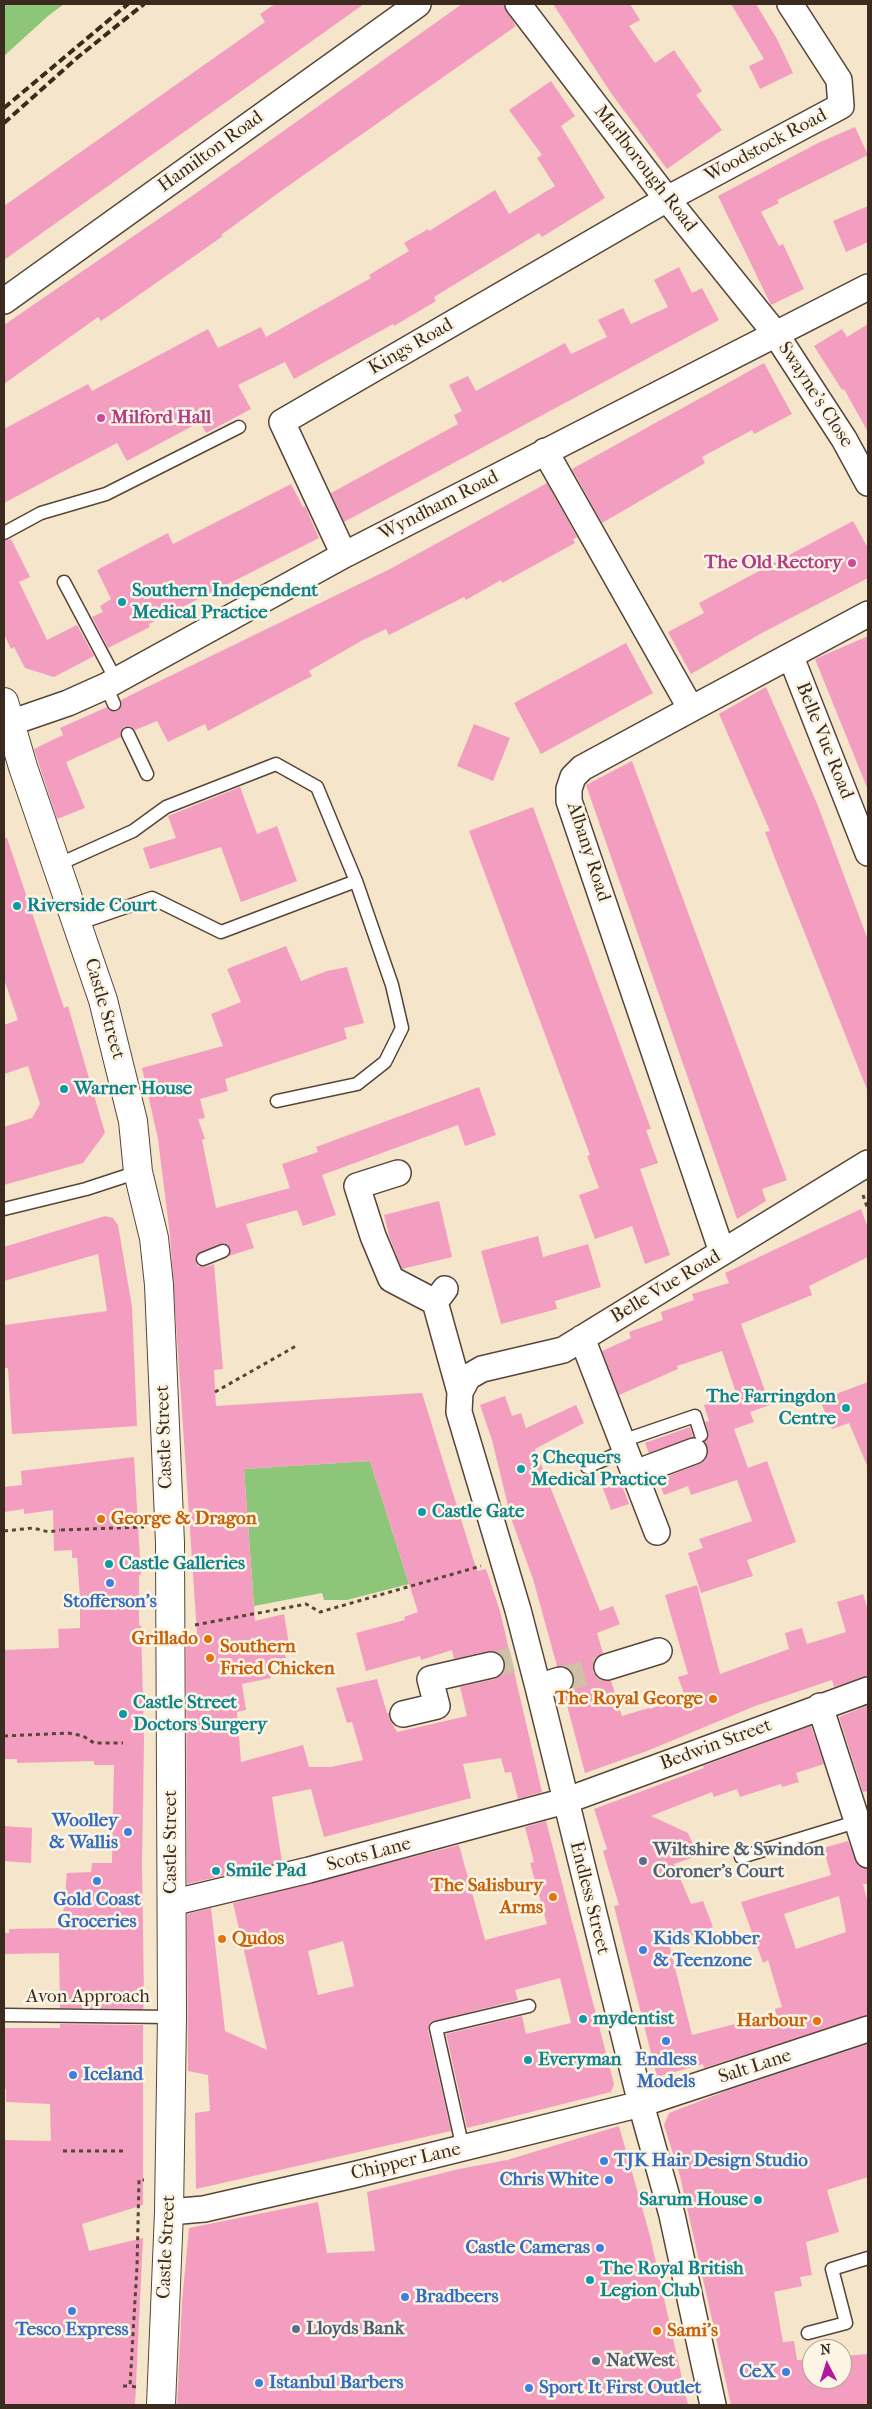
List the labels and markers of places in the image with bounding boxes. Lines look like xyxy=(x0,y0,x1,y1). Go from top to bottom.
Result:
place label: Milford Hall xyxy=(111,407,211,429)
marker: Milford Hall xyxy=(95,412,107,424)
place label: The Old Rectory xyxy=(704,552,842,574)
marker: The Old Rectory xyxy=(846,557,858,569)
place label: Southern Independent Medical Practice xyxy=(132,580,318,624)
marker: Southern Independent Medical Practice xyxy=(116,596,128,608)
place label: Riverside Court xyxy=(27,895,157,917)
marker: Riverside Court xyxy=(11,900,23,912)
place label: Warner House xyxy=(74,1078,192,1100)
marker: Warner House xyxy=(58,1083,70,1095)
place label: The Farringdon Centre xyxy=(706,1386,836,1430)
marker: The Farringdon Centre xyxy=(840,1402,852,1414)
place label: 3 Chequers Medical Practice xyxy=(531,1447,667,1491)
marker: 3 Chequers Medical Practice xyxy=(515,1463,527,1475)
place label: Castle Gate xyxy=(432,1501,524,1523)
marker: Castle Gate xyxy=(416,1506,428,1518)
place label: George & Dragon xyxy=(111,1508,257,1530)
marker: George & Dragon xyxy=(95,1513,107,1525)
place label: Castle Galleries xyxy=(119,1553,245,1575)
marker: Castle Galleries xyxy=(103,1558,115,1570)
marker: Stofferson's xyxy=(104,1577,116,1589)
place label: Stofferson's xyxy=(63,1591,157,1613)
place label: Grillado xyxy=(132,1628,198,1650)
marker: Grillado xyxy=(202,1633,214,1645)
place label: Southern Fried Chicken xyxy=(220,1636,335,1680)
marker: Southern Fried Chicken xyxy=(204,1652,216,1664)
place label: The Royal George xyxy=(555,1688,703,1710)
place label: Castle Street Doctors Surgery xyxy=(133,1692,267,1736)
marker: The Royal George xyxy=(707,1693,719,1705)
marker: Castle Street Doctors Surgery xyxy=(117,1708,129,1720)
place label: Woolley & Wallis xyxy=(49,1810,118,1854)
marker: Woolley & Wallis xyxy=(122,1826,134,1838)
place label: Wiltshire & Swindon Coroner's Court xyxy=(653,1839,824,1883)
marker: Wiltshire & Swindon Coroner's Court xyxy=(637,1855,649,1867)
place label: Smile Pad xyxy=(226,1860,306,1882)
marker: Smile Pad xyxy=(210,1865,222,1877)
marker: Gold Coast Groceries xyxy=(91,1875,103,1887)
place label: The Salisbury Arms xyxy=(431,1875,543,1919)
place label: Gold Coast Groceries xyxy=(53,1889,141,1933)
marker: The Salisbury Arms xyxy=(547,1891,559,1903)
place label: Qudos xyxy=(232,1928,284,1950)
place label: Kids Klobber & Teenzone xyxy=(653,1928,760,1972)
marker: Qudos xyxy=(216,1933,228,1945)
marker: Kids Klobber & Teenzone xyxy=(637,1944,649,1956)
place label: mydentist xyxy=(593,2008,675,2030)
place label: Harbour xyxy=(737,2010,807,2032)
marker: mydentist xyxy=(577,2013,589,2025)
marker: Harbour xyxy=(811,2015,823,2027)
marker: Endless Models xyxy=(660,2035,672,2047)
place label: Everyman xyxy=(538,2049,622,2071)
place label: Endless Models xyxy=(635,2049,697,2093)
marker: Everyman xyxy=(522,2054,534,2066)
place label: Iceland xyxy=(83,2064,143,2086)
marker: Iceland xyxy=(67,2069,79,2081)
place label: TJK Hair Design Studio xyxy=(614,2150,808,2172)
marker: TJK Hair Design Studio xyxy=(598,2155,610,2167)
place label: Chris White xyxy=(500,2169,599,2191)
marker: Chris White xyxy=(603,2174,615,2186)
place label: Sarum House xyxy=(639,2189,748,2211)
marker: Sarum House xyxy=(752,2194,764,2206)
place label: Castle Cameras xyxy=(465,2237,590,2259)
marker: Castle Cameras xyxy=(594,2242,606,2254)
place label: The Royal British Legion Club xyxy=(600,2258,744,2302)
marker: The Royal British Legion Club xyxy=(584,2274,596,2286)
place label: Bradbeers xyxy=(415,2286,498,2308)
marker: Bradbeers xyxy=(399,2291,411,2303)
marker: Tesco Express xyxy=(66,2305,78,2317)
place label: Lloyds Bank xyxy=(306,2318,404,2340)
place label: Tesco Express xyxy=(16,2319,128,2341)
place label: Sami's xyxy=(667,2320,718,2342)
marker: Lloyds Bank xyxy=(290,2323,302,2335)
marker: Sami's xyxy=(651,2325,663,2337)
place label: NatWest xyxy=(606,2350,675,2372)
marker: NatWest xyxy=(590,2355,602,2367)
place label: CeX xyxy=(739,2361,776,2383)
marker: CeX xyxy=(780,2366,792,2378)
place label: Istanbul Barbers xyxy=(269,2372,403,2394)
marker: Istanbul Barbers xyxy=(253,2377,265,2389)
place label: Sport It First Outlet xyxy=(539,2377,701,2399)
marker: Sport It First Outlet xyxy=(523,2382,535,2394)

